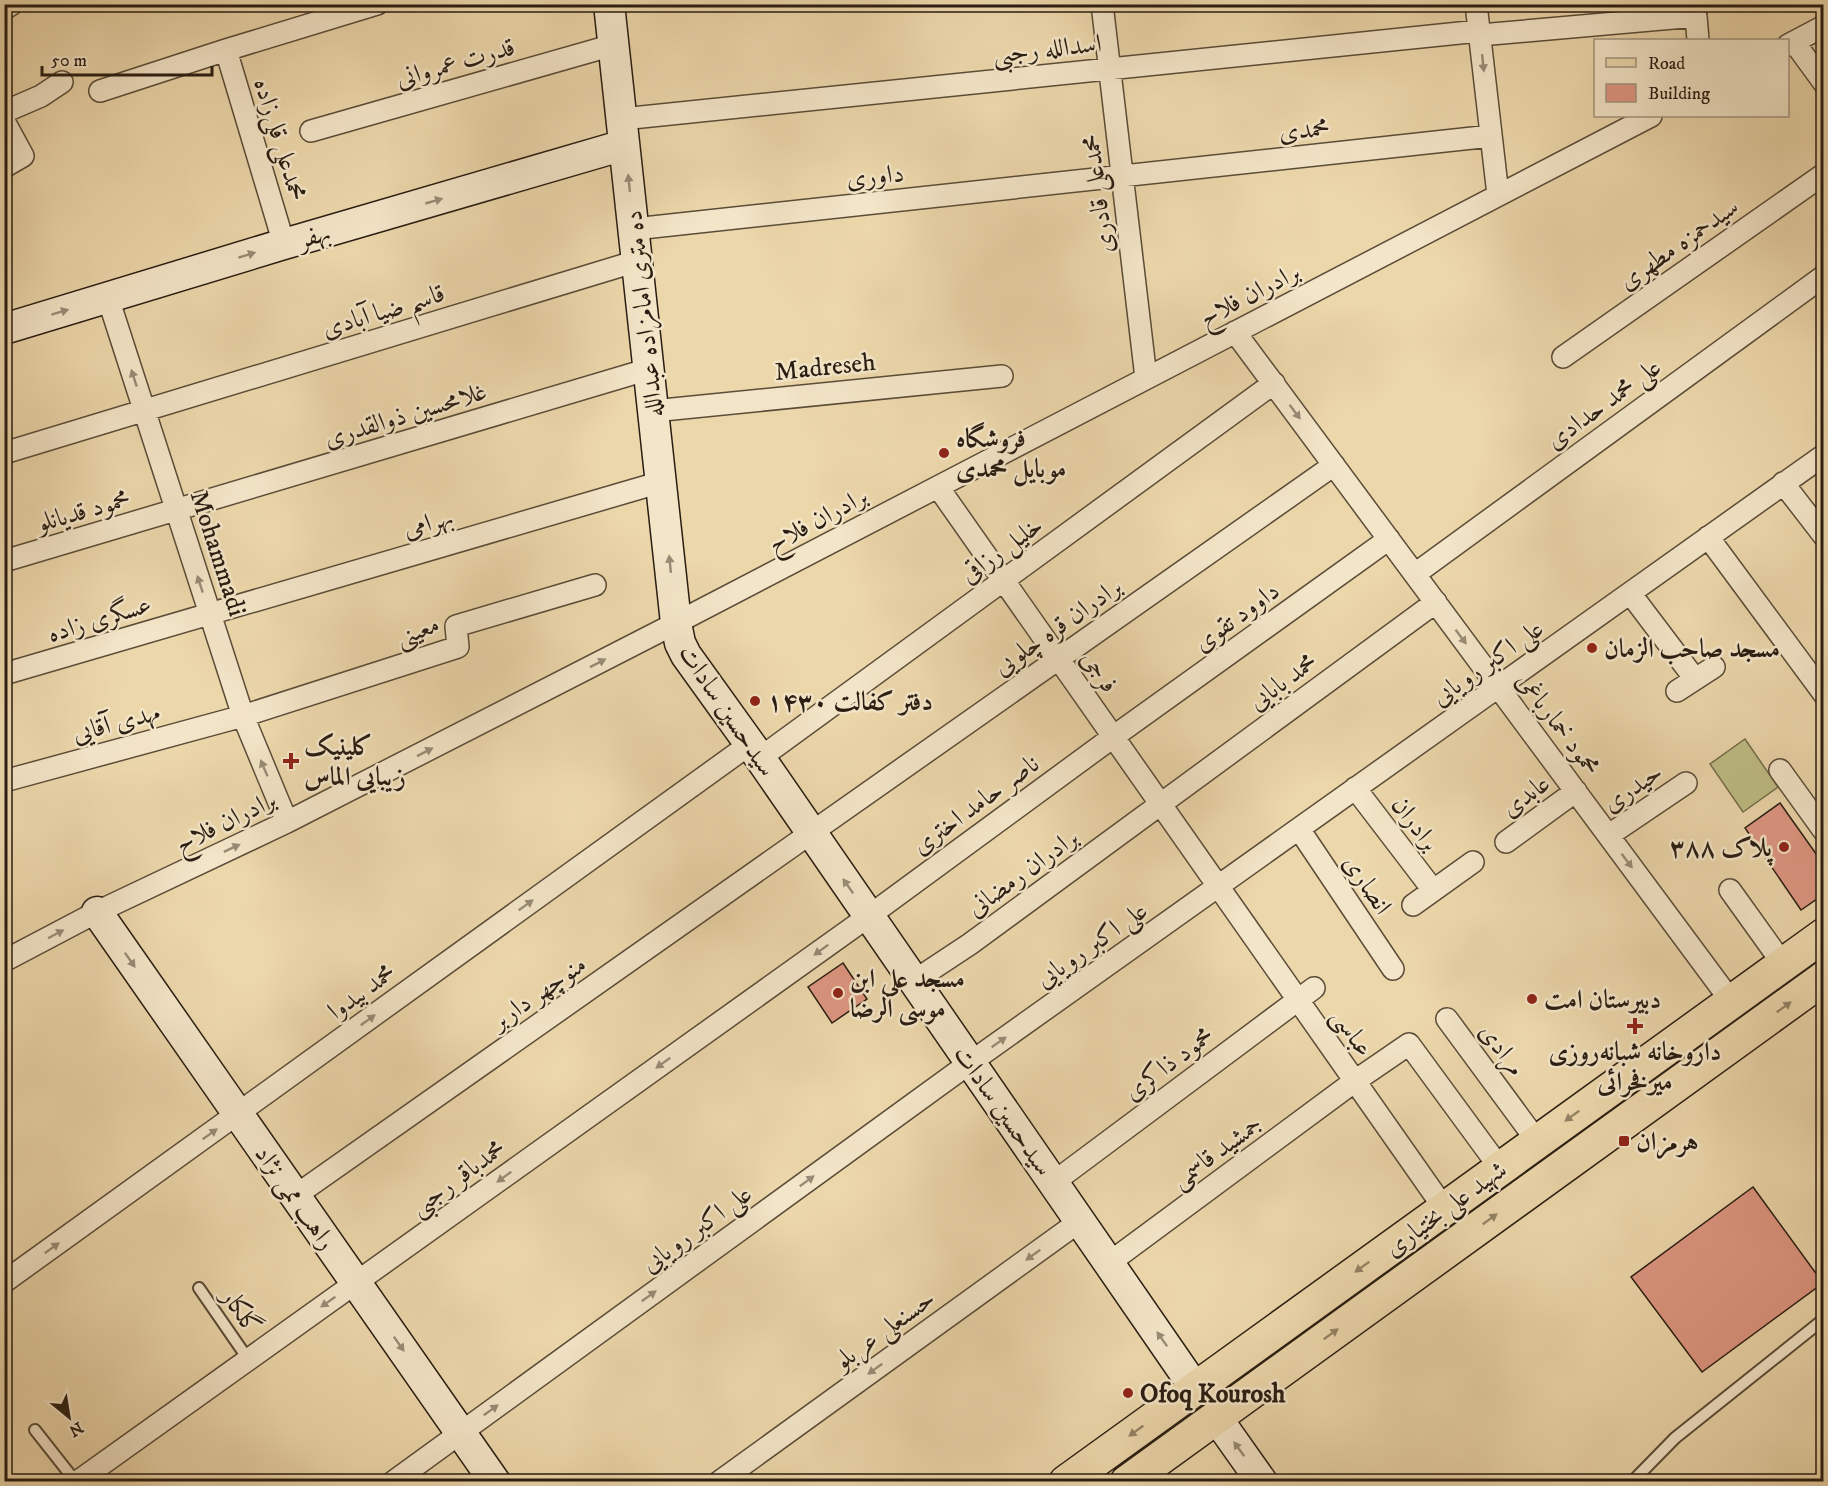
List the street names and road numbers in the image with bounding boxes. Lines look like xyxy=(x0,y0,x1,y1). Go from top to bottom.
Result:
street label: اسدالله رجبی xyxy=(991,27,1104,75)
street label: قدرت عمروانی xyxy=(392,31,519,96)
street label: محمدعلی قلی‌زاده xyxy=(244,74,314,205)
street label: محمدی xyxy=(1277,111,1331,150)
street label: محمدعلی قادری xyxy=(1075,132,1123,255)
street label: داوری xyxy=(845,157,906,196)
street label: سیدحمزه مطهری xyxy=(1612,191,1746,298)
street label: ده متری امامزاده عبدالله xyxy=(617,209,672,419)
street label: بهفر xyxy=(291,216,335,258)
street label: برادران فلاح xyxy=(1194,256,1309,340)
street label: قاسم ضیا آبادی xyxy=(318,277,451,353)
street label: Madreseh xyxy=(773,346,878,389)
street label: علی محمد حدادی xyxy=(1540,351,1669,458)
street label: غلامحسین ذوالقدری xyxy=(320,375,491,456)
street label: برادران فلاح xyxy=(762,480,877,566)
street label: محمود قدیانلو xyxy=(30,482,134,541)
street label: Mohammadi xyxy=(182,486,253,621)
street label: بهرامی xyxy=(399,501,457,546)
street label: خلیل رزاقی xyxy=(954,509,1050,591)
street label: برادران قره چلویی xyxy=(987,571,1129,684)
street label: داوود تقوی xyxy=(1187,575,1287,660)
street label: عسگری زاده xyxy=(43,588,155,651)
street label: معینی xyxy=(391,608,445,656)
street label: علی اکبر رویایی xyxy=(1425,613,1551,715)
street label: سیدحسین سادات xyxy=(670,638,783,783)
street label: فرجی xyxy=(1072,644,1125,700)
street label: محمد بابایی xyxy=(1242,646,1324,718)
street label: محمود خمارباغی xyxy=(1508,665,1608,782)
street label: مهدی آقایی xyxy=(69,696,164,751)
street label: ناصر حامد اختری xyxy=(906,748,1046,863)
street label: حیدری xyxy=(1596,756,1669,820)
street label: عابدی xyxy=(1495,767,1557,825)
street label: برادران فلاح xyxy=(169,783,285,866)
street label: برادران xyxy=(1383,790,1446,858)
street label: برادران رمضانی xyxy=(960,821,1086,925)
street label: انصاری xyxy=(1335,848,1399,921)
street label: علی اکبر رویایی xyxy=(1029,895,1155,997)
street label: منوچهر داربر xyxy=(482,948,593,1040)
street label: محمد بیدوا xyxy=(321,957,402,1028)
street label: عباسی xyxy=(1322,1002,1380,1064)
street label: مرادی xyxy=(1471,1017,1533,1083)
street label: محمود ذاکری xyxy=(1117,1020,1221,1109)
street label: سیدحسین سادات xyxy=(945,1039,1060,1183)
street label: جمشید قاسمی xyxy=(1165,1108,1269,1196)
street label: محمدباقر رجبی xyxy=(403,1132,514,1227)
street label: راهب ممی نژاد xyxy=(247,1139,343,1257)
street label: شهید علی بختیاری xyxy=(1378,1154,1514,1266)
street label: علی اکبر رویایی xyxy=(635,1178,760,1281)
street label: گلکار xyxy=(212,1280,268,1341)
street label: حسنعلی عربلو xyxy=(825,1282,943,1381)

